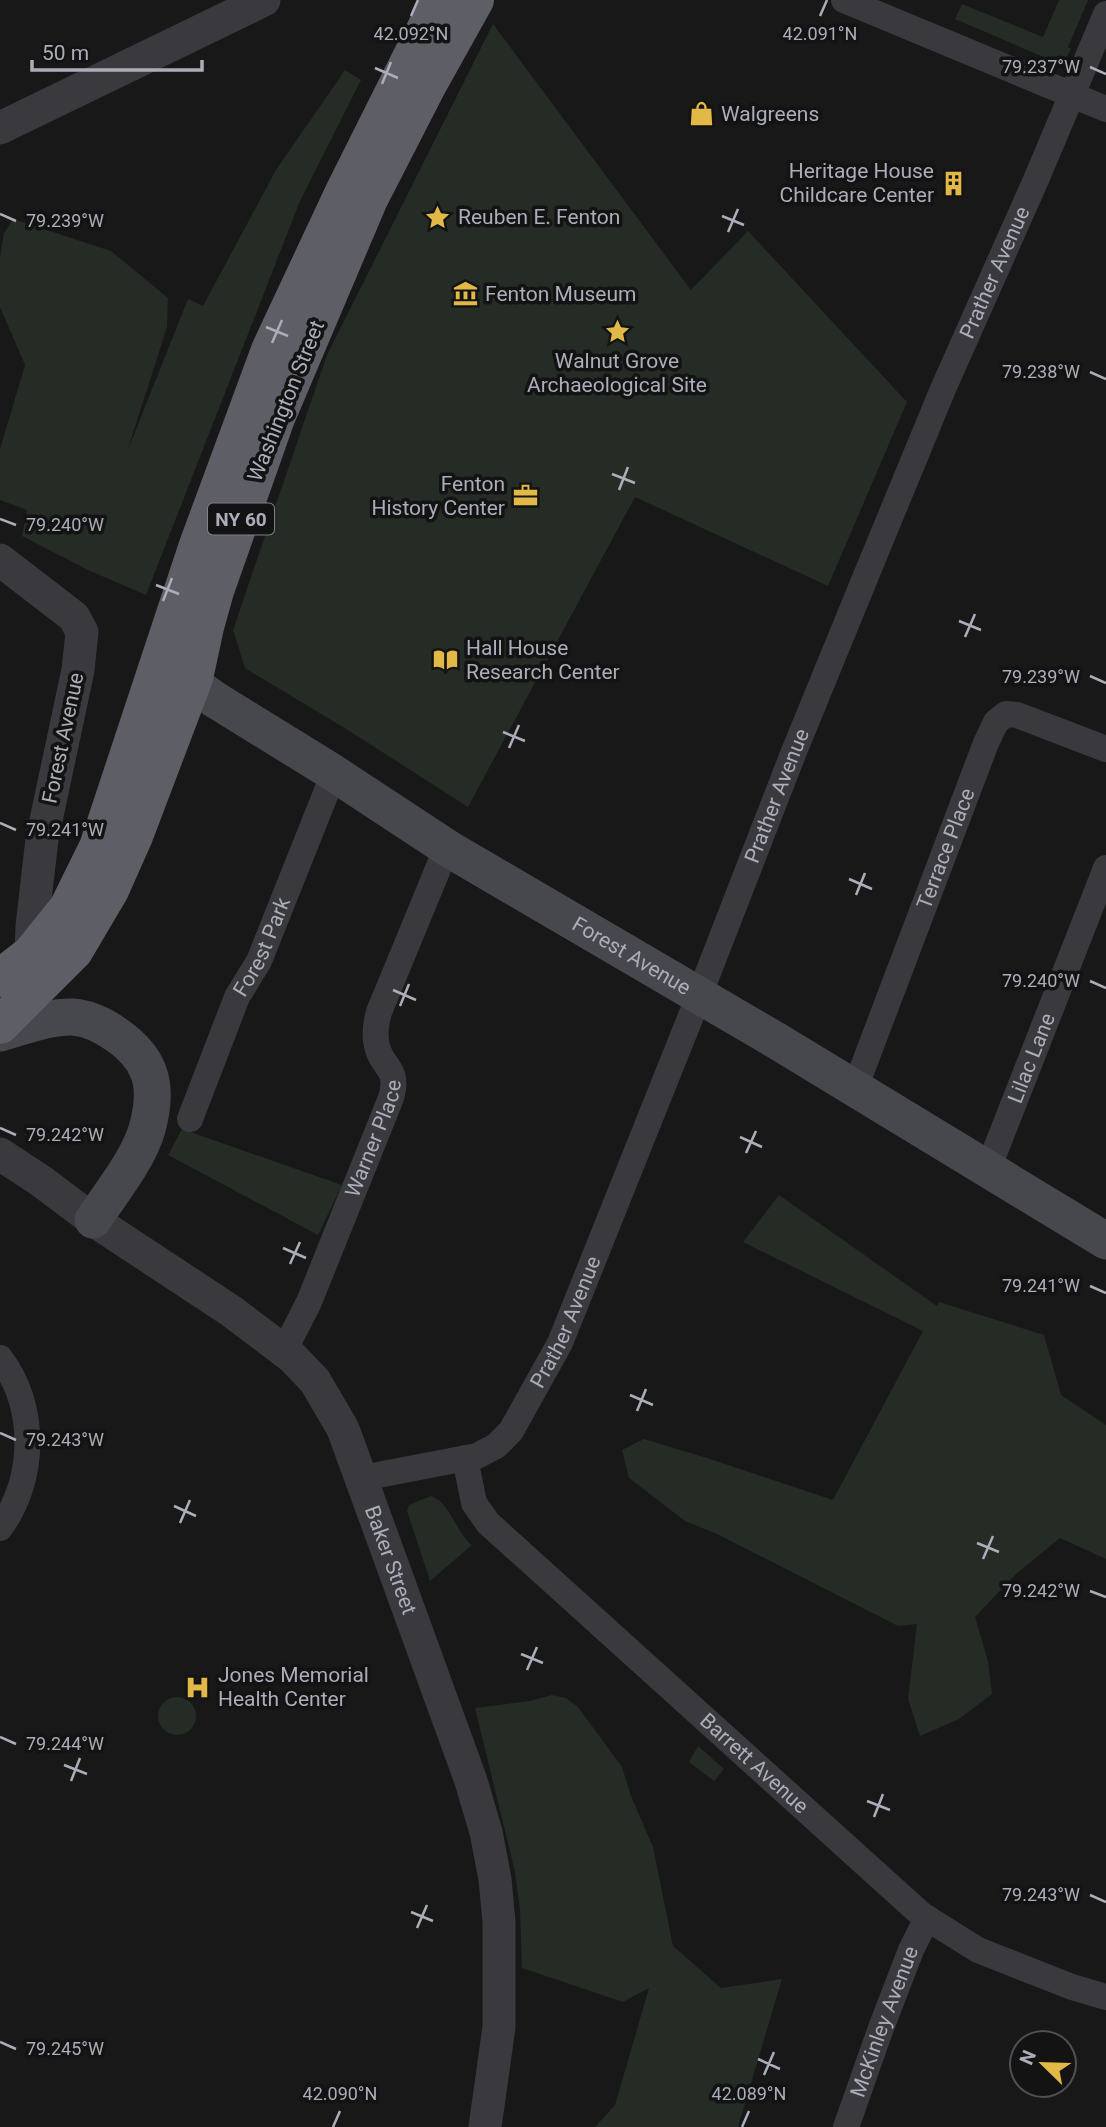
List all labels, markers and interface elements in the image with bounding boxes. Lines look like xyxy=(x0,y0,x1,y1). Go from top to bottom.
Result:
text: 42.092°N xyxy=(374,23,448,44)
text: 42.091°N xyxy=(783,23,857,44)
scale bar xyxy=(32,28,201,72)
text: 50 m xyxy=(42,41,89,65)
text: 79.237°W xyxy=(1002,56,1080,77)
shop icon: Walgreens xyxy=(687,100,715,128)
place label: Walgreens xyxy=(721,102,819,126)
place label: Heritage House Childcare Center xyxy=(780,159,934,207)
building icon: Heritage House Childcare Center xyxy=(940,169,968,197)
place icon: Reuben E. Fenton xyxy=(424,203,452,231)
street label: Prather Avenue xyxy=(955,203,1035,342)
place label: Reuben E. Fenton xyxy=(458,205,620,229)
text: 79.239°W xyxy=(26,210,104,231)
museum icon: Fenton Museum xyxy=(451,280,479,308)
place label: Fenton Museum xyxy=(485,282,636,306)
street label: Washington Street xyxy=(243,317,329,485)
place icon: Walnut Grove Archaeological Site xyxy=(603,318,631,346)
place label: Walnut Grove Archaeological Site xyxy=(527,349,707,397)
text: 79.238°W xyxy=(1002,361,1080,382)
place label: Fenton History Center xyxy=(371,472,505,520)
office icon: Fenton History Center xyxy=(511,482,539,510)
road number: NY 60 xyxy=(208,504,274,534)
text: 79.240°W xyxy=(26,514,104,535)
place label: Hall House Research Center xyxy=(466,636,620,684)
library icon: Hall House Research Center xyxy=(432,646,460,674)
text: 79.239°W xyxy=(1002,666,1080,687)
street label: Forest Avenue xyxy=(37,670,89,806)
street label: Prather Avenue xyxy=(740,725,814,866)
street label: Terrace Place xyxy=(912,785,980,912)
text: 79.241°W xyxy=(26,819,104,840)
street label: Forest Park xyxy=(228,894,295,1001)
street label: Forest Avenue xyxy=(568,912,695,1000)
text: 79.240°W xyxy=(1002,970,1080,991)
street label: Lilac Lane xyxy=(1003,1010,1060,1107)
street label: Warner Place xyxy=(340,1079,406,1201)
text: 79.242°W xyxy=(26,1124,104,1145)
street label: Prather Avenue xyxy=(525,1253,606,1392)
text: 79.241°W xyxy=(1002,1275,1080,1296)
text: 79.243°W xyxy=(26,1429,104,1450)
street label: Baker Street xyxy=(360,1502,421,1618)
text: 79.242°W xyxy=(1002,1580,1080,1601)
place label: Jones Memorial Health Center xyxy=(218,1663,369,1711)
hospital icon: Jones Memorial Health Center xyxy=(184,1673,212,1701)
street label: Barrett Avenue xyxy=(695,1708,813,1818)
text: 79.244°W xyxy=(26,1733,104,1754)
text: 79.243°W xyxy=(1002,1884,1080,1905)
street label: McKinley Avenue xyxy=(845,1943,923,2100)
north arrow xyxy=(1008,2029,1078,2099)
text: 79.245°W xyxy=(26,2038,104,2059)
text: N xyxy=(1015,2047,1041,2068)
text: 42.090°N xyxy=(303,2083,377,2104)
text: 42.089°N xyxy=(712,2083,786,2104)

